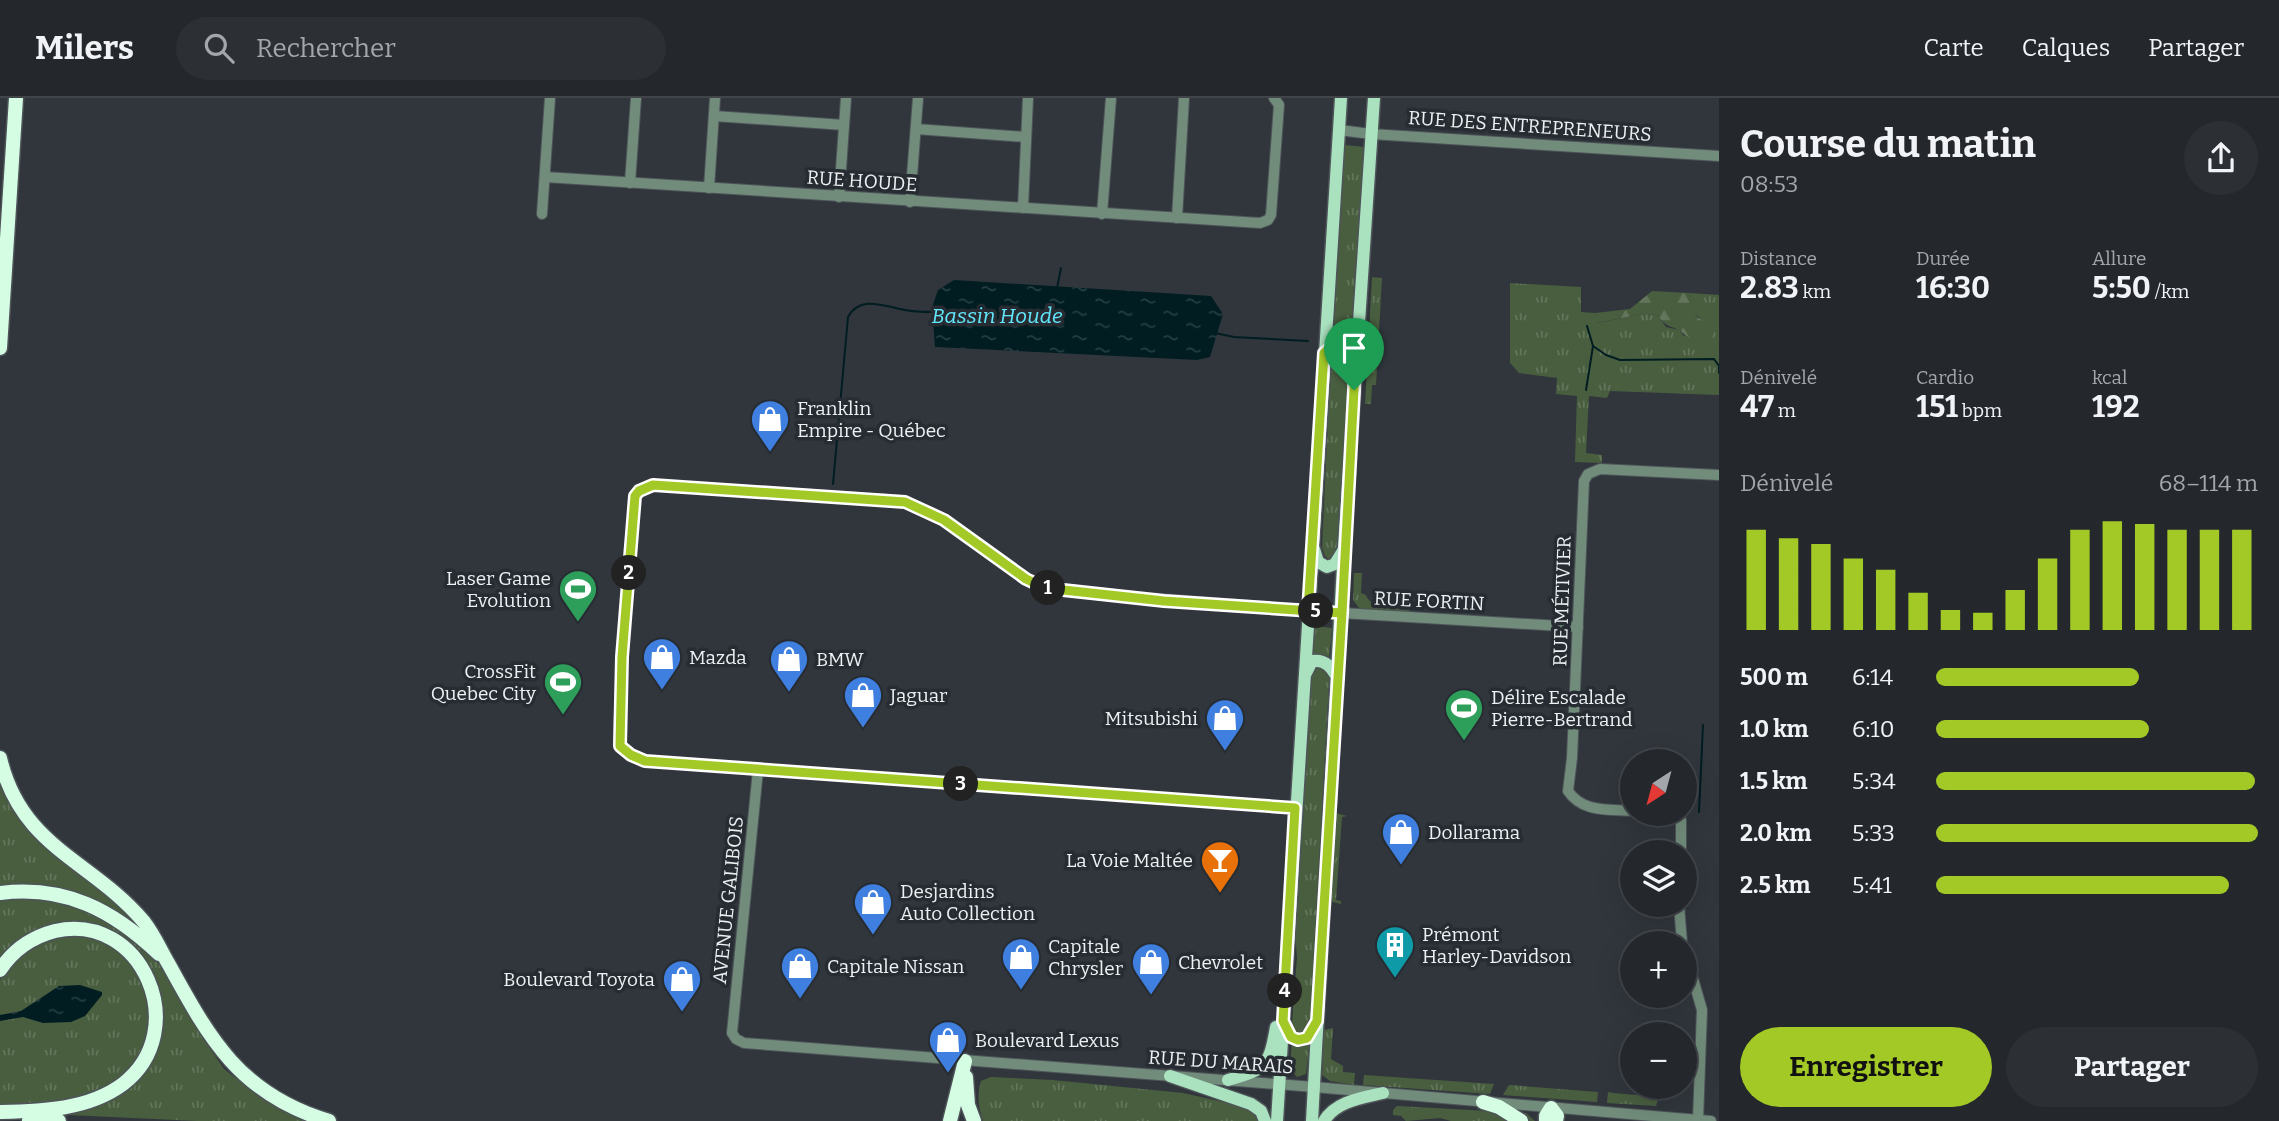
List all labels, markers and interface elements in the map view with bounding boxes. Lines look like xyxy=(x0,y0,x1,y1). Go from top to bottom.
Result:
search box xyxy=(176,17,666,80)
text: Milers xyxy=(35,28,134,68)
icon: search xyxy=(200,29,238,67)
text: Rechercher xyxy=(256,33,396,64)
text: Carte xyxy=(1924,34,1984,62)
text: Calques xyxy=(2022,34,2110,62)
text: Partager xyxy=(2148,34,2244,62)
street label: RUE DES ENTREPRENEURS xyxy=(1408,106,1652,146)
text: Course du matin xyxy=(1740,121,2036,167)
button: share xyxy=(2184,121,2258,195)
street label: RUE HOUDE xyxy=(806,166,918,196)
text: 08:53 xyxy=(1740,170,1798,198)
text: Distance xyxy=(1740,247,1817,270)
text: Durée xyxy=(1916,247,1970,270)
text: Allure xyxy=(2092,247,2146,270)
text: 2.83 xyxy=(1740,270,1799,306)
text: 16:30 xyxy=(1916,270,1990,306)
text: 5:50 xyxy=(2092,270,2151,306)
text: km xyxy=(1799,280,1831,303)
text: /km xyxy=(2151,280,2190,303)
water label: Bassin Houde xyxy=(931,303,1063,329)
pin xyxy=(1324,318,1384,390)
icon: arrive xyxy=(1335,329,1373,367)
text: Dénivelé xyxy=(1740,366,1817,389)
text: Cardio xyxy=(1916,366,1974,389)
text: kcal xyxy=(2092,366,2127,389)
text: 47 xyxy=(1740,389,1774,425)
text: 151 xyxy=(1916,389,1958,425)
text: 192 xyxy=(2092,389,2140,425)
place label: Franklin Empire - Québec xyxy=(797,397,946,442)
shop icon: Franklin Empire - Québec xyxy=(749,398,791,453)
text: m xyxy=(1774,399,1796,422)
text: bpm xyxy=(1958,399,2002,422)
text: Dénivelé xyxy=(1740,469,1833,497)
text: 68–114 m xyxy=(2159,469,2258,497)
street label: RUE MÉTIVIER xyxy=(1548,535,1576,667)
pin: 2 xyxy=(612,556,646,590)
text: 2 xyxy=(623,561,634,584)
place label: Laser Game Evolution xyxy=(446,567,551,612)
sports icon: Laser Game Evolution xyxy=(557,568,599,623)
pin: 1 xyxy=(1030,570,1066,606)
text: 1 xyxy=(1043,576,1052,599)
street label: RUE FORTIN xyxy=(1373,587,1485,615)
pin: 5 xyxy=(1298,594,1334,628)
text: 5 xyxy=(1310,599,1321,622)
shop icon: Mazda xyxy=(641,636,683,691)
shop icon: BMW xyxy=(768,638,810,693)
place label: Mazda xyxy=(689,646,747,669)
place label: BMW xyxy=(816,648,864,671)
place label: CrossFit Quebec City xyxy=(431,660,537,705)
sports icon: CrossFit Quebec City xyxy=(542,661,584,716)
text: 500 m xyxy=(1740,663,1808,691)
text: 6:14 xyxy=(1852,663,1893,691)
shop icon: Jaguar xyxy=(842,674,884,729)
place label: Jaguar xyxy=(889,684,948,707)
place label: Délire Escalade Pierre-Bertrand xyxy=(1491,686,1633,731)
sports icon: Délire Escalade Pierre-Bertrand xyxy=(1443,687,1485,742)
shop icon: Mitsubishi xyxy=(1204,697,1246,752)
place label: Mitsubishi xyxy=(1105,707,1198,730)
text: 1.0 km xyxy=(1740,715,1809,743)
text: 6:10 xyxy=(1852,715,1894,743)
north arrow xyxy=(1620,749,1698,826)
map controls xyxy=(1620,749,1697,1099)
pin: 3 xyxy=(944,766,978,802)
text: 1.5 km xyxy=(1740,767,1807,795)
text: 5:34 xyxy=(1852,767,1896,795)
text: 3 xyxy=(955,772,966,795)
shop icon: Dollarama xyxy=(1380,811,1422,866)
street label: AVENUE GALIBOIS xyxy=(708,815,748,985)
text: 2.0 km xyxy=(1740,819,1811,847)
text: 5:33 xyxy=(1852,819,1895,847)
place label: Dollarama xyxy=(1428,821,1521,844)
bar icon: La Voie Maltée xyxy=(1199,839,1241,894)
button: layers xyxy=(1620,840,1697,917)
place label: La Voie Maltée xyxy=(1066,849,1193,872)
text: 2.5 km xyxy=(1740,871,1810,899)
text: 5:41 xyxy=(1852,871,1892,899)
place label: Desjardins Auto Collection xyxy=(900,880,1035,925)
shop icon: Desjardins Auto Collection xyxy=(852,881,894,936)
place label: Prémont Harley-Davidson xyxy=(1422,923,1571,968)
building icon: Prémont Harley-Davidson xyxy=(1374,924,1416,979)
button: + xyxy=(1620,931,1697,1008)
place label: Capitale Chrysler xyxy=(1048,935,1124,980)
shop icon: Capitale Chrysler xyxy=(1000,936,1042,991)
shop icon: Chevrolet xyxy=(1130,941,1172,996)
shop icon: Capitale Nissan xyxy=(779,945,821,1000)
place label: Chevrolet xyxy=(1178,951,1263,974)
place label: Capitale Nissan xyxy=(827,955,964,978)
shop icon: Boulevard Toyota xyxy=(661,958,703,1013)
place label: Boulevard Toyota xyxy=(503,968,656,991)
pin: 4 xyxy=(1268,974,1302,1008)
text: 4 xyxy=(1279,979,1290,1002)
shop icon: Boulevard Lexus xyxy=(927,1019,969,1074)
button: − xyxy=(1620,1022,1697,1099)
button: Enregistrer xyxy=(1740,1027,1992,1107)
button: Partager xyxy=(2006,1027,2258,1107)
place label: Boulevard Lexus xyxy=(975,1029,1119,1052)
street label: RUE DU MARAIS xyxy=(1148,1045,1294,1079)

